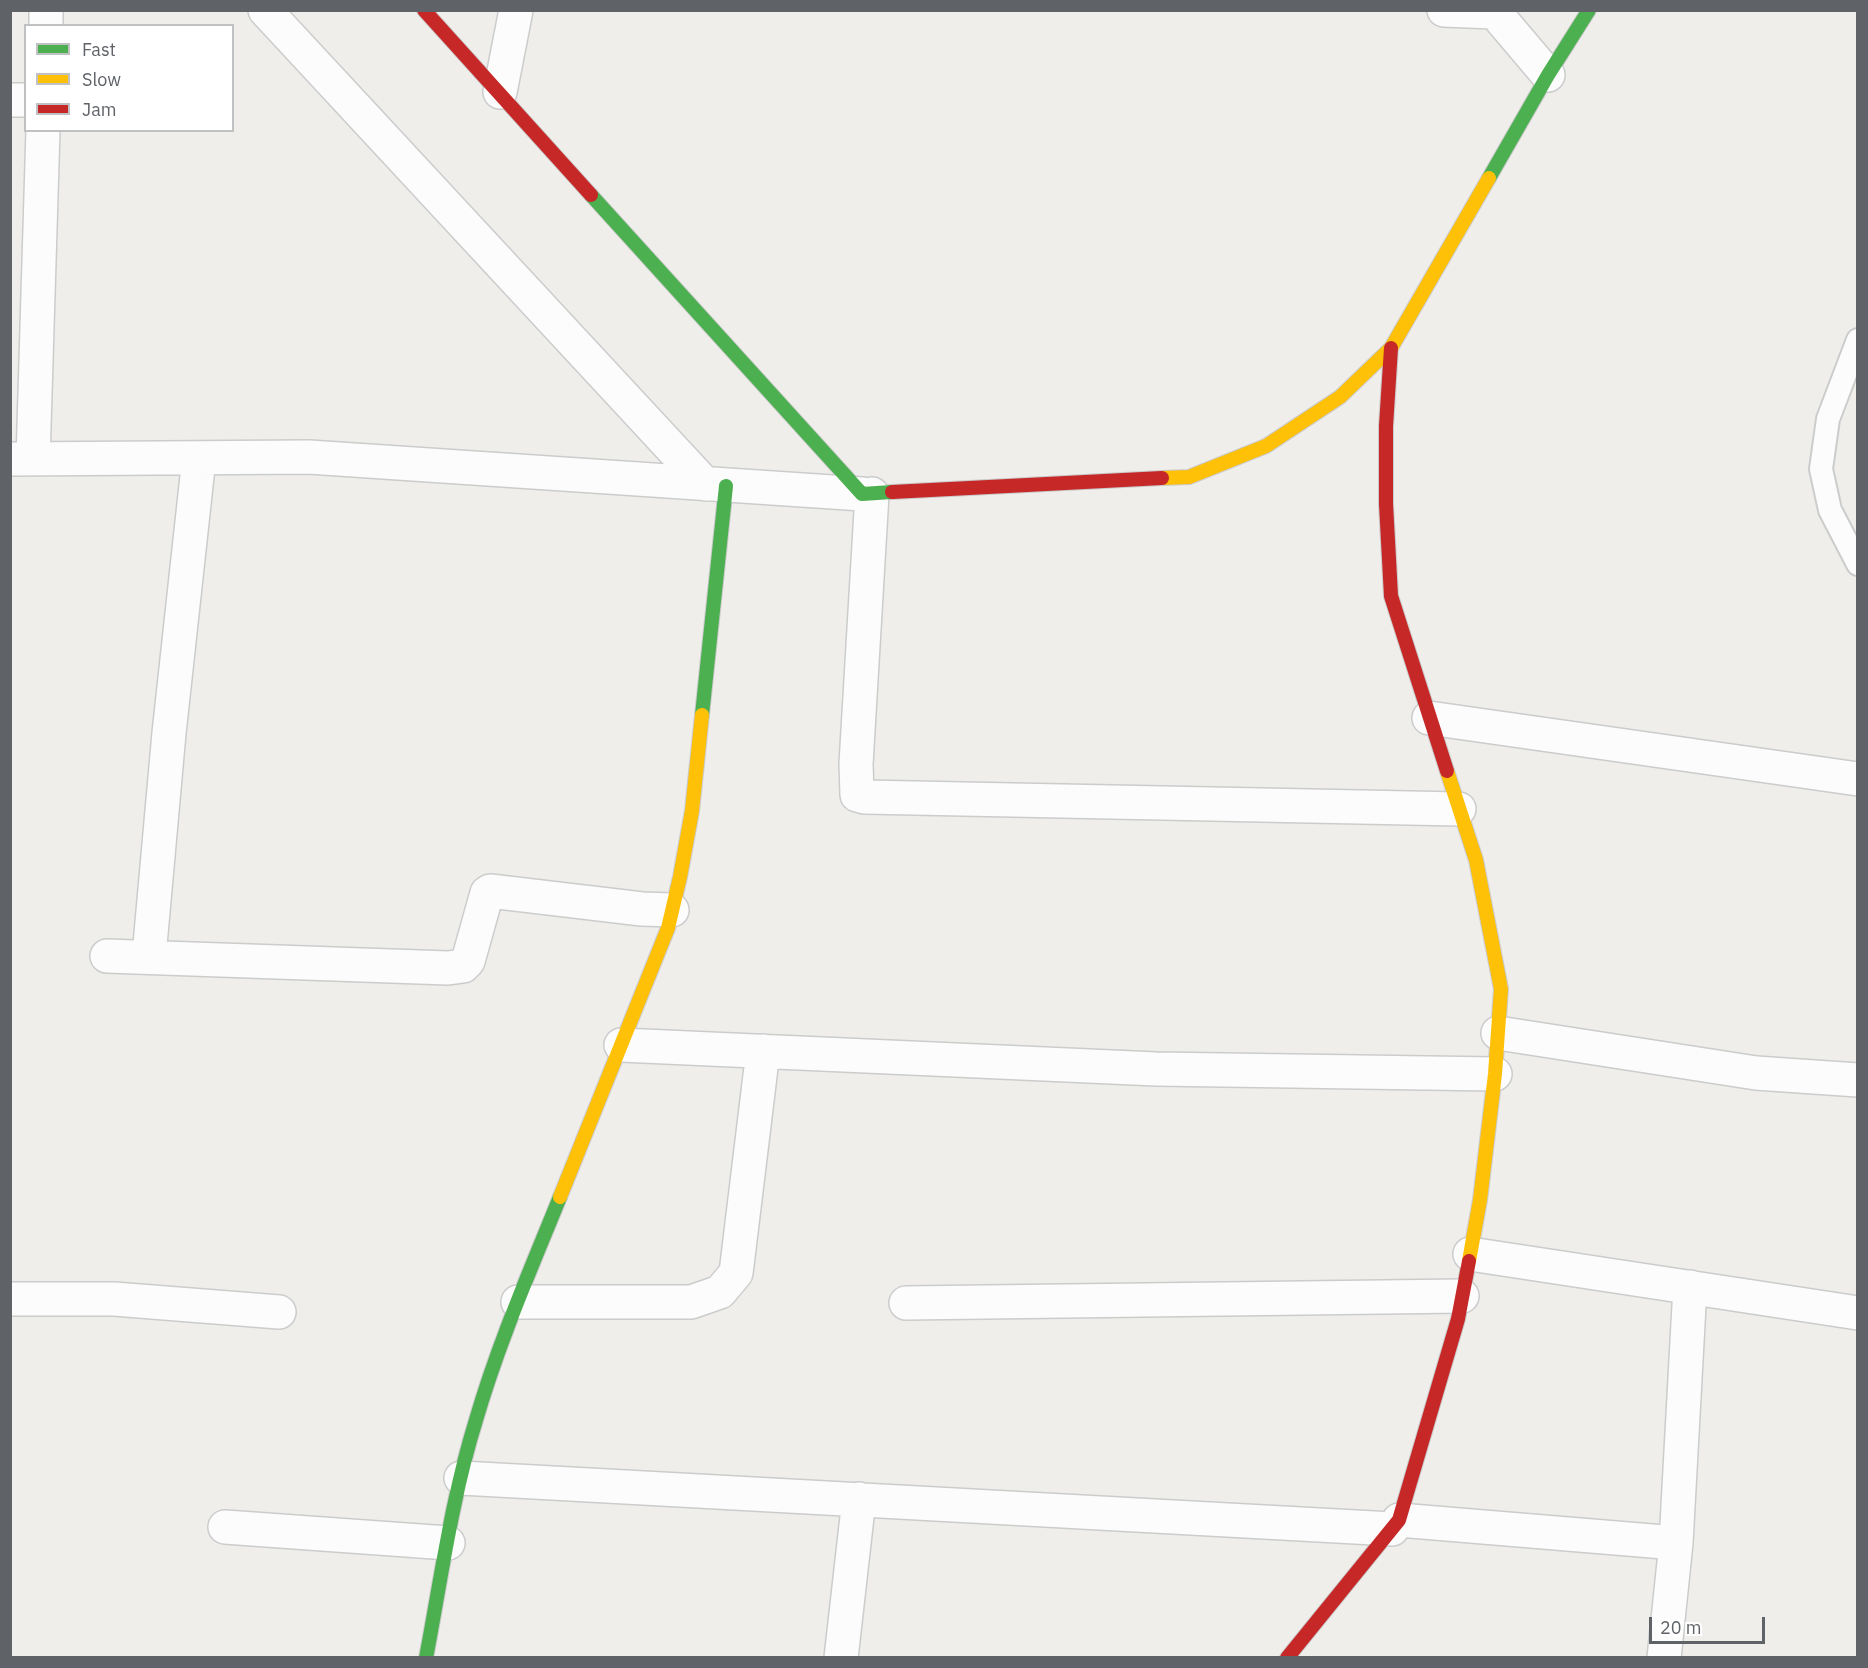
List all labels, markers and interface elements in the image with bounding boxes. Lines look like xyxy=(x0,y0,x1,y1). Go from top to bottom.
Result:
legend xyxy=(24,24,234,132)
text: Fast xyxy=(82,38,116,61)
text: Slow xyxy=(82,68,121,91)
text: Jam xyxy=(82,98,117,121)
scale bar xyxy=(1652,1605,1768,1643)
text: 20 m xyxy=(1660,1616,1702,1639)

